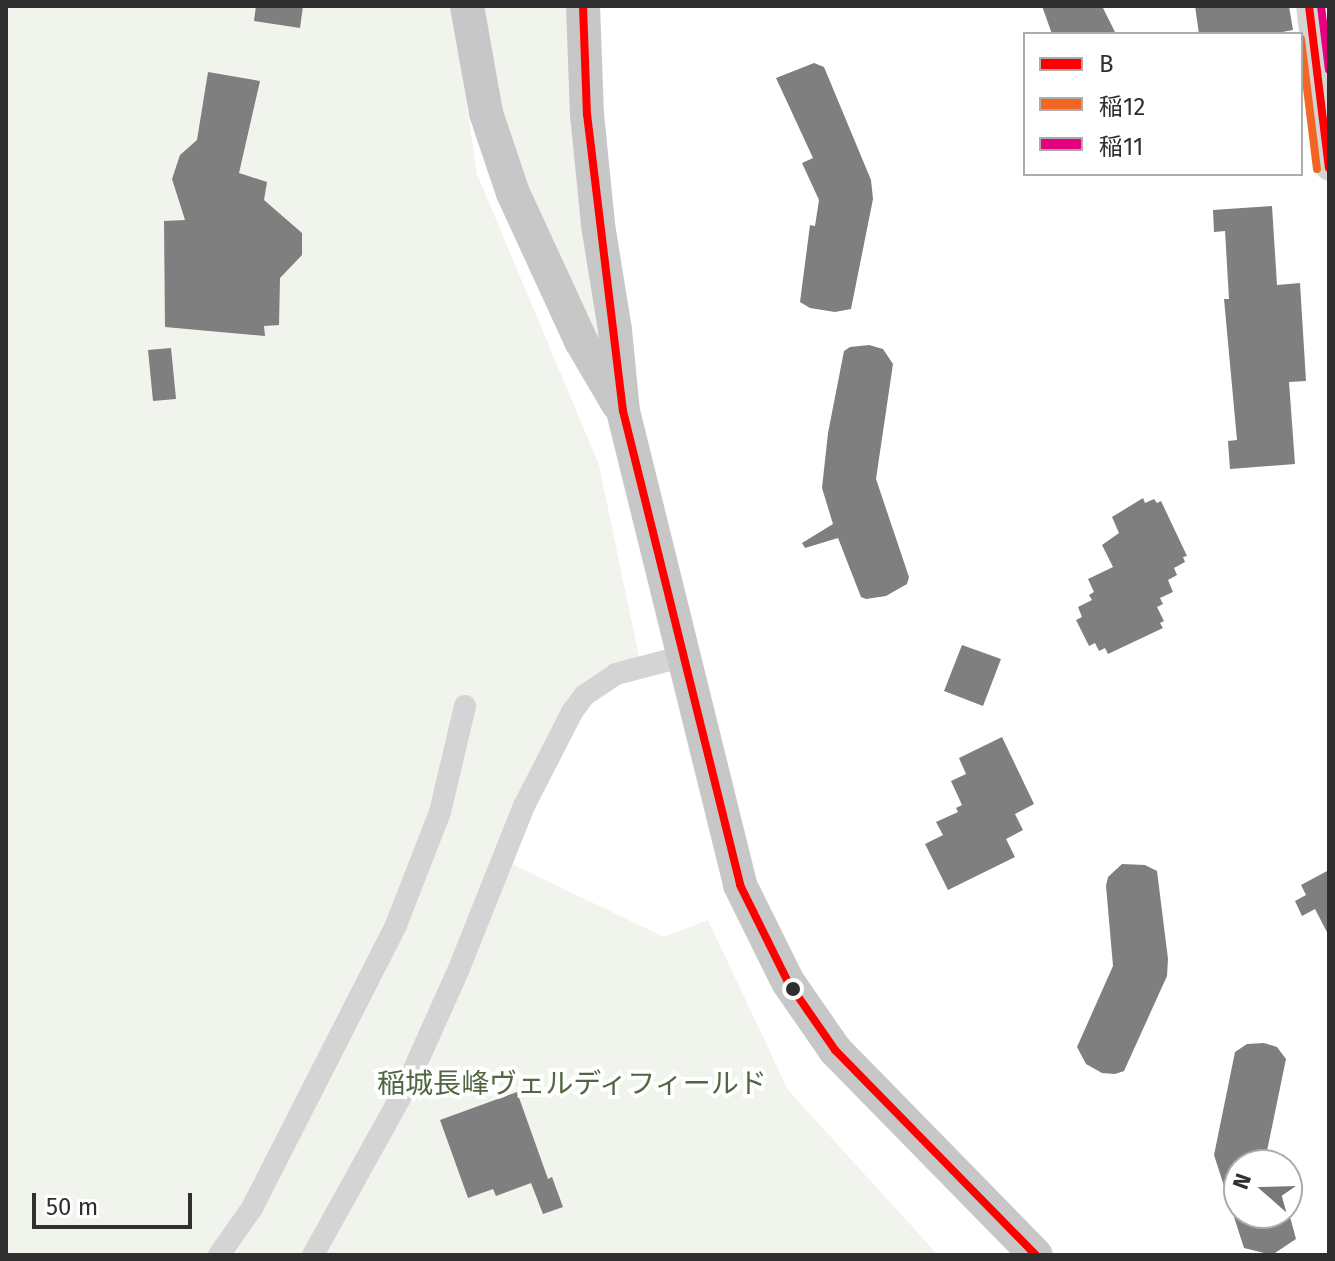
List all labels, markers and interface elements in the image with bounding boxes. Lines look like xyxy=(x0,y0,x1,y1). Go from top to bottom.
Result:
legend xyxy=(1023,32,1303,176)
text: B xyxy=(1099,50,1114,78)
text: 稲12 xyxy=(1099,93,1145,121)
text: 稲11 xyxy=(1099,133,1143,161)
unlabelled marker xyxy=(785,981,801,997)
park label: 稲城長峰ヴェルディフィールド xyxy=(376,1067,768,1101)
north arrow xyxy=(1223,1149,1303,1229)
text: N xyxy=(1227,1170,1257,1193)
scale bar xyxy=(36,1177,196,1227)
text: 50 m xyxy=(46,1193,98,1221)

